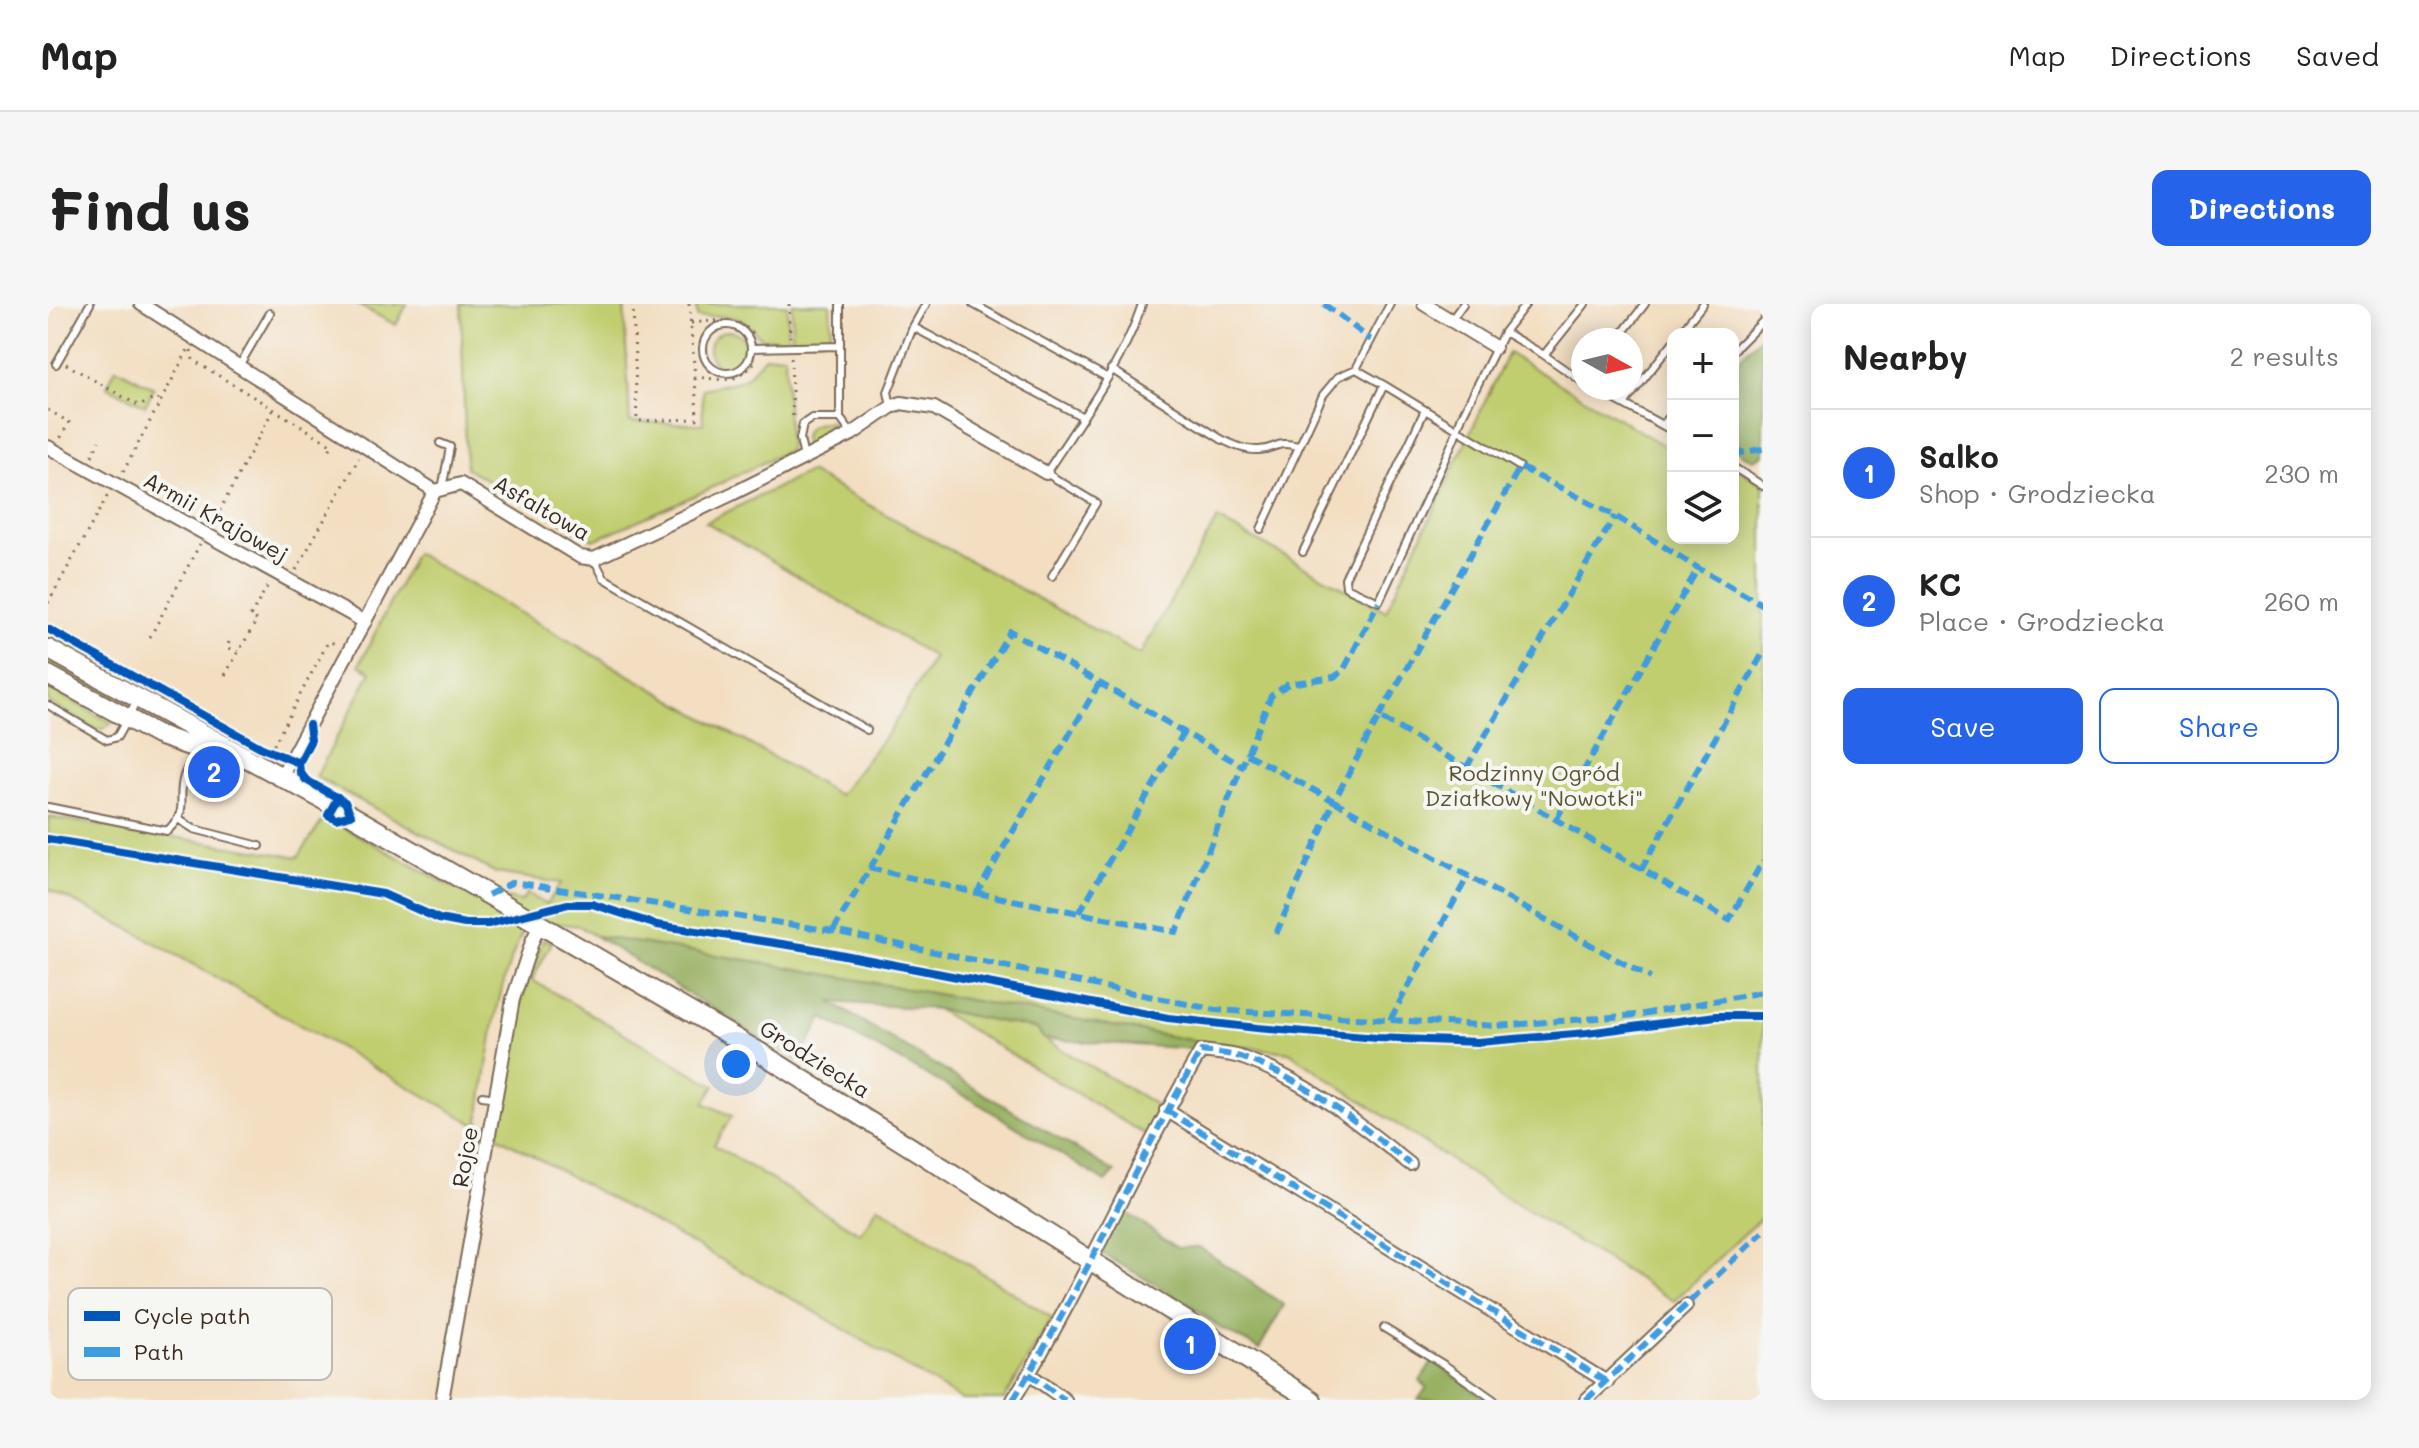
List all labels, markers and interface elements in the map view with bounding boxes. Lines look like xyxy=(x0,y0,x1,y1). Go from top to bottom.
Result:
text: Map xyxy=(40,30,118,80)
text: Map xyxy=(2009,37,2066,73)
text: Directions xyxy=(2110,37,2252,73)
text: Saved xyxy=(2296,37,2379,73)
button: Directions xyxy=(2152,170,2371,246)
text: Find us xyxy=(48,172,251,245)
north arrow xyxy=(1571,328,1643,400)
map controls xyxy=(1667,328,1739,544)
button: + xyxy=(1667,328,1739,400)
text: Nearby xyxy=(1843,334,1968,379)
text: 2 results xyxy=(2230,339,2339,373)
button: − xyxy=(1667,400,1739,472)
text: Salko xyxy=(1919,436,1999,476)
text: 1 xyxy=(1863,456,1875,490)
text: 230 m xyxy=(2264,456,2339,490)
street label: Armii Krajowej xyxy=(139,465,294,568)
street label: Asfaltowa xyxy=(489,468,596,547)
button: layers xyxy=(1667,472,1739,544)
text: Shop · Grodziecka xyxy=(1919,476,2156,510)
text: KC xyxy=(1919,564,1961,604)
text: 2 xyxy=(1862,584,1876,618)
text: 260 m xyxy=(2264,584,2339,618)
text: Place · Grodziecka xyxy=(1919,604,2165,638)
button: Save xyxy=(1843,688,2083,764)
button: Share xyxy=(2099,688,2339,764)
pin: 2 xyxy=(188,742,240,802)
park label: Rodzinny Ogród Działkowy "Nowotki" xyxy=(1425,758,1643,812)
street label: Grodziecka xyxy=(754,1013,876,1104)
your location xyxy=(716,1044,756,1084)
street label: Rojce xyxy=(445,1124,484,1190)
legend xyxy=(68,1288,332,1380)
text: Cycle path xyxy=(134,1301,250,1330)
pin: 1 xyxy=(1164,1314,1216,1374)
text: Path xyxy=(134,1337,183,1366)

